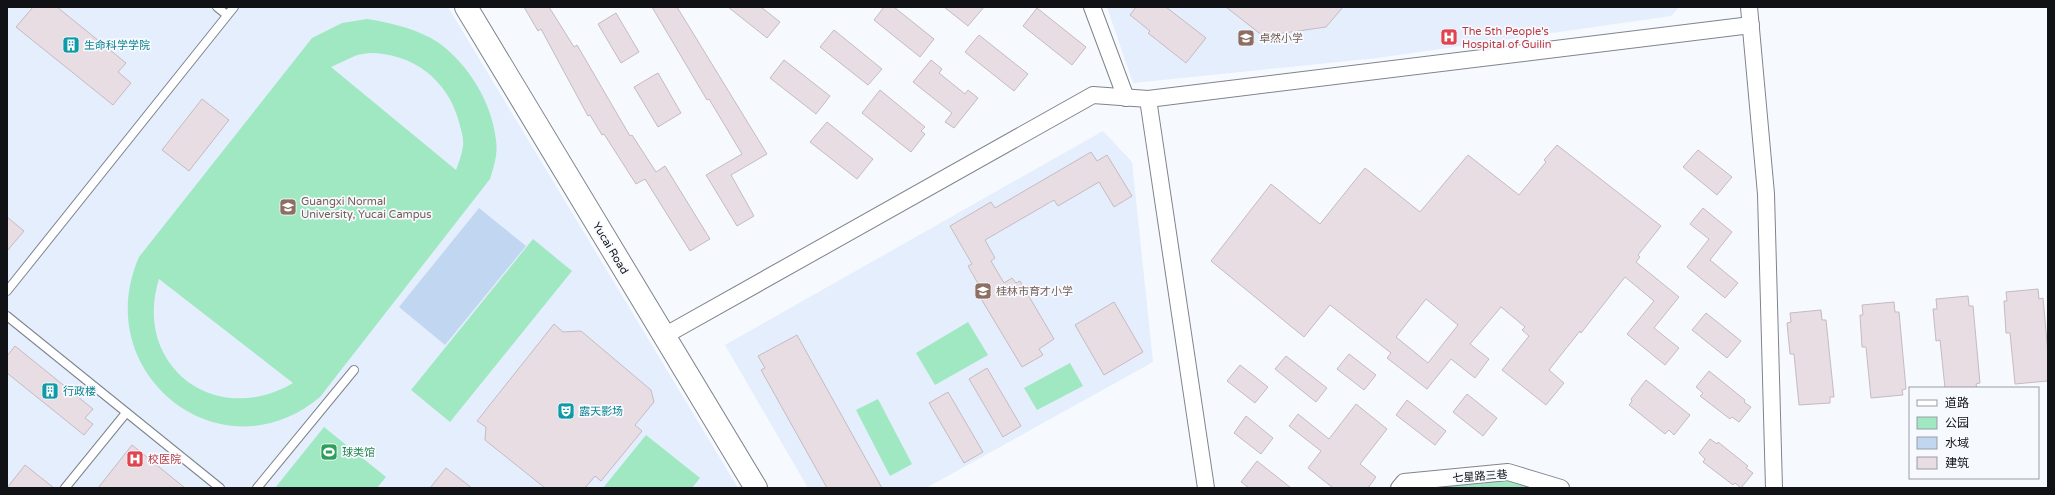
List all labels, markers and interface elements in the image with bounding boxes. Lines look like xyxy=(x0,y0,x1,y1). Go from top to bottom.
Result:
place label: The 5th People's Hospital of Guilin xyxy=(1462,25,1551,51)
hospital icon: The 5th People's Hospital of Guilin xyxy=(1439,27,1459,47)
school or university icon: 卓然小学 xyxy=(1236,28,1256,48)
place label: 卓然小学 xyxy=(1259,32,1303,45)
building icon: 生命科学学院 xyxy=(61,35,81,55)
place label: 生命科学学院 xyxy=(84,39,150,52)
place label: Guangxi Normal University, Yucai Campus xyxy=(301,195,432,221)
school or university icon: Guangxi Normal University, Yucai Campus xyxy=(278,197,298,217)
street label: Yucai Road xyxy=(590,220,631,277)
school or university icon: 桂林市育才小学 xyxy=(973,281,993,301)
place label: 桂林市育才小学 xyxy=(996,285,1073,298)
building icon: 行政楼 xyxy=(40,381,60,401)
place label: 行政楼 xyxy=(63,385,96,398)
legend xyxy=(1909,387,2039,479)
text: 道路 xyxy=(1945,396,1969,410)
theatre icon: 露天影场 xyxy=(556,401,576,421)
place label: 露天影场 xyxy=(579,405,623,418)
text: 公园 xyxy=(1945,416,1969,430)
text: 水域 xyxy=(1945,436,1969,450)
sports icon: 球类馆 xyxy=(319,442,339,462)
place label: 球类馆 xyxy=(342,446,375,459)
hospital icon: 校医院 xyxy=(125,449,145,469)
place label: 校医院 xyxy=(148,453,181,466)
text: 建筑 xyxy=(1945,456,1969,470)
street label: 七星路三巷 xyxy=(1452,468,1508,485)

